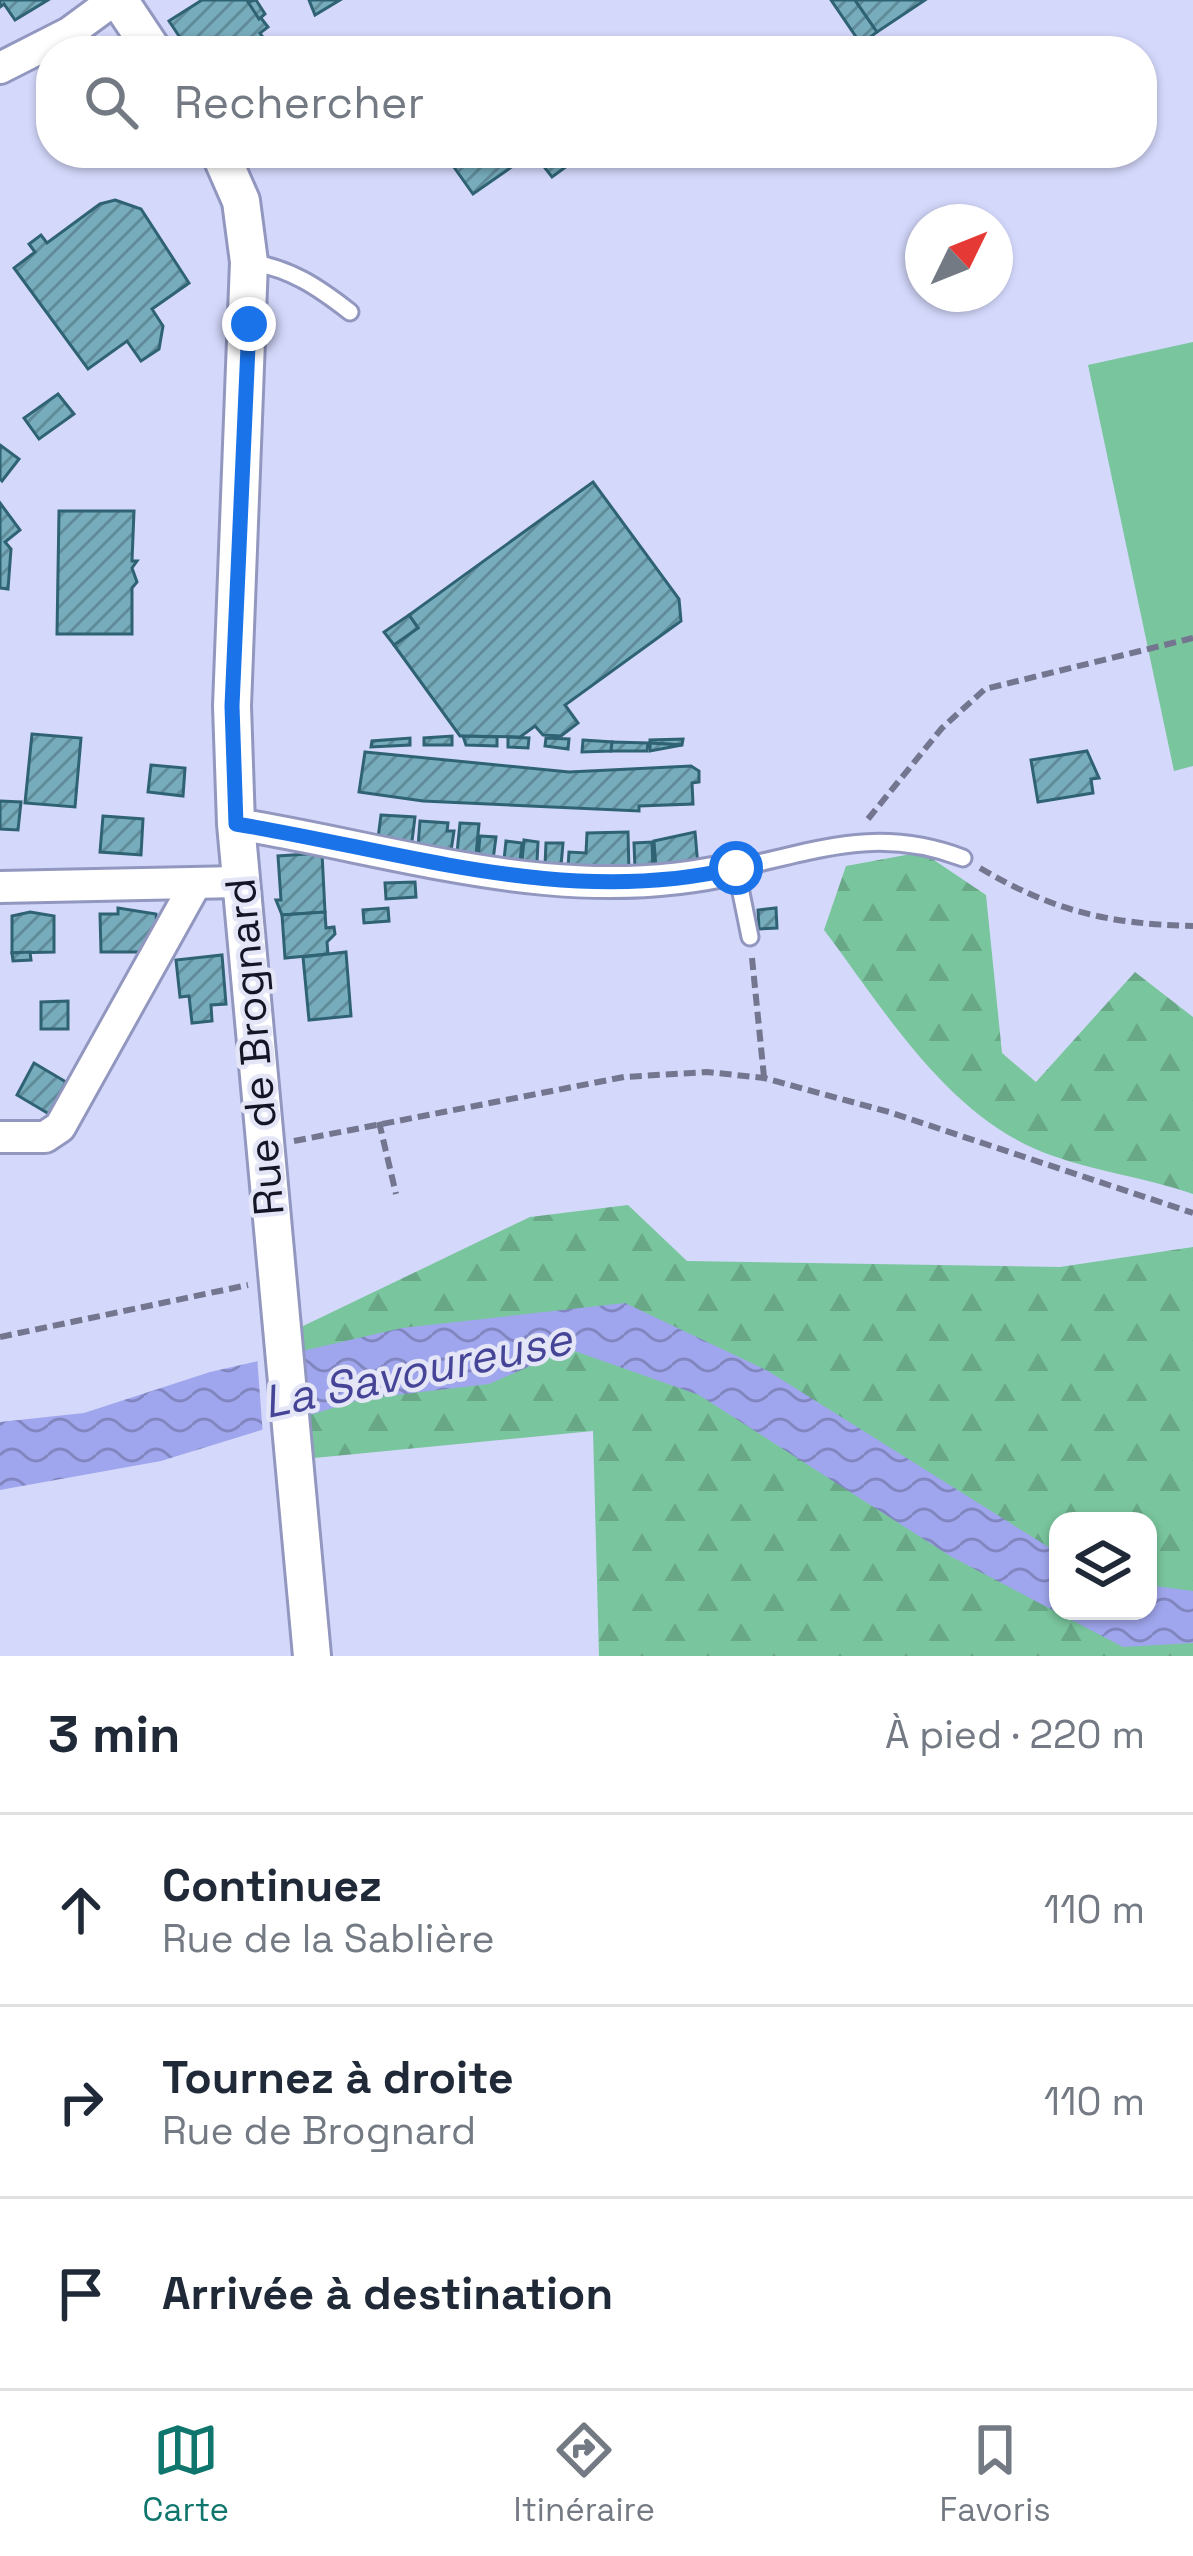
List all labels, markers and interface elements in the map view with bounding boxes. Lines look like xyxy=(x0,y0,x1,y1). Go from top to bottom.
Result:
search box xyxy=(36,36,1157,168)
icon: search xyxy=(78,69,144,135)
text: Rechercher xyxy=(174,74,424,131)
north arrow xyxy=(905,204,1013,312)
route end xyxy=(222,297,276,351)
route start xyxy=(709,841,763,895)
street label: Rue de Brognard xyxy=(213,876,296,1218)
water label: La Savoureuse xyxy=(258,1310,578,1431)
map controls xyxy=(1049,1512,1157,1620)
button: layers xyxy=(1049,1512,1157,1620)
text: 3 min xyxy=(48,1702,181,1767)
text: À pied · 220 m xyxy=(885,1710,1145,1759)
text: Continuez xyxy=(162,1857,382,1914)
icon: ahead xyxy=(48,1877,114,1943)
text: 110 m xyxy=(1044,1885,1145,1934)
text: Rue de la Sablière xyxy=(162,1914,495,1963)
text: Tournez à droite xyxy=(162,2049,514,2106)
icon: right xyxy=(48,2069,114,2135)
text: 110 m xyxy=(1044,2077,1145,2126)
text: Rue de Brognard xyxy=(162,2106,476,2155)
icon: arrive xyxy=(48,2261,114,2327)
text: Arrivée à destination xyxy=(162,2265,613,2322)
tab: Carte xyxy=(142,2417,229,2531)
tab: Itinéraire xyxy=(514,2417,655,2531)
tab: Favoris xyxy=(940,2417,1051,2531)

